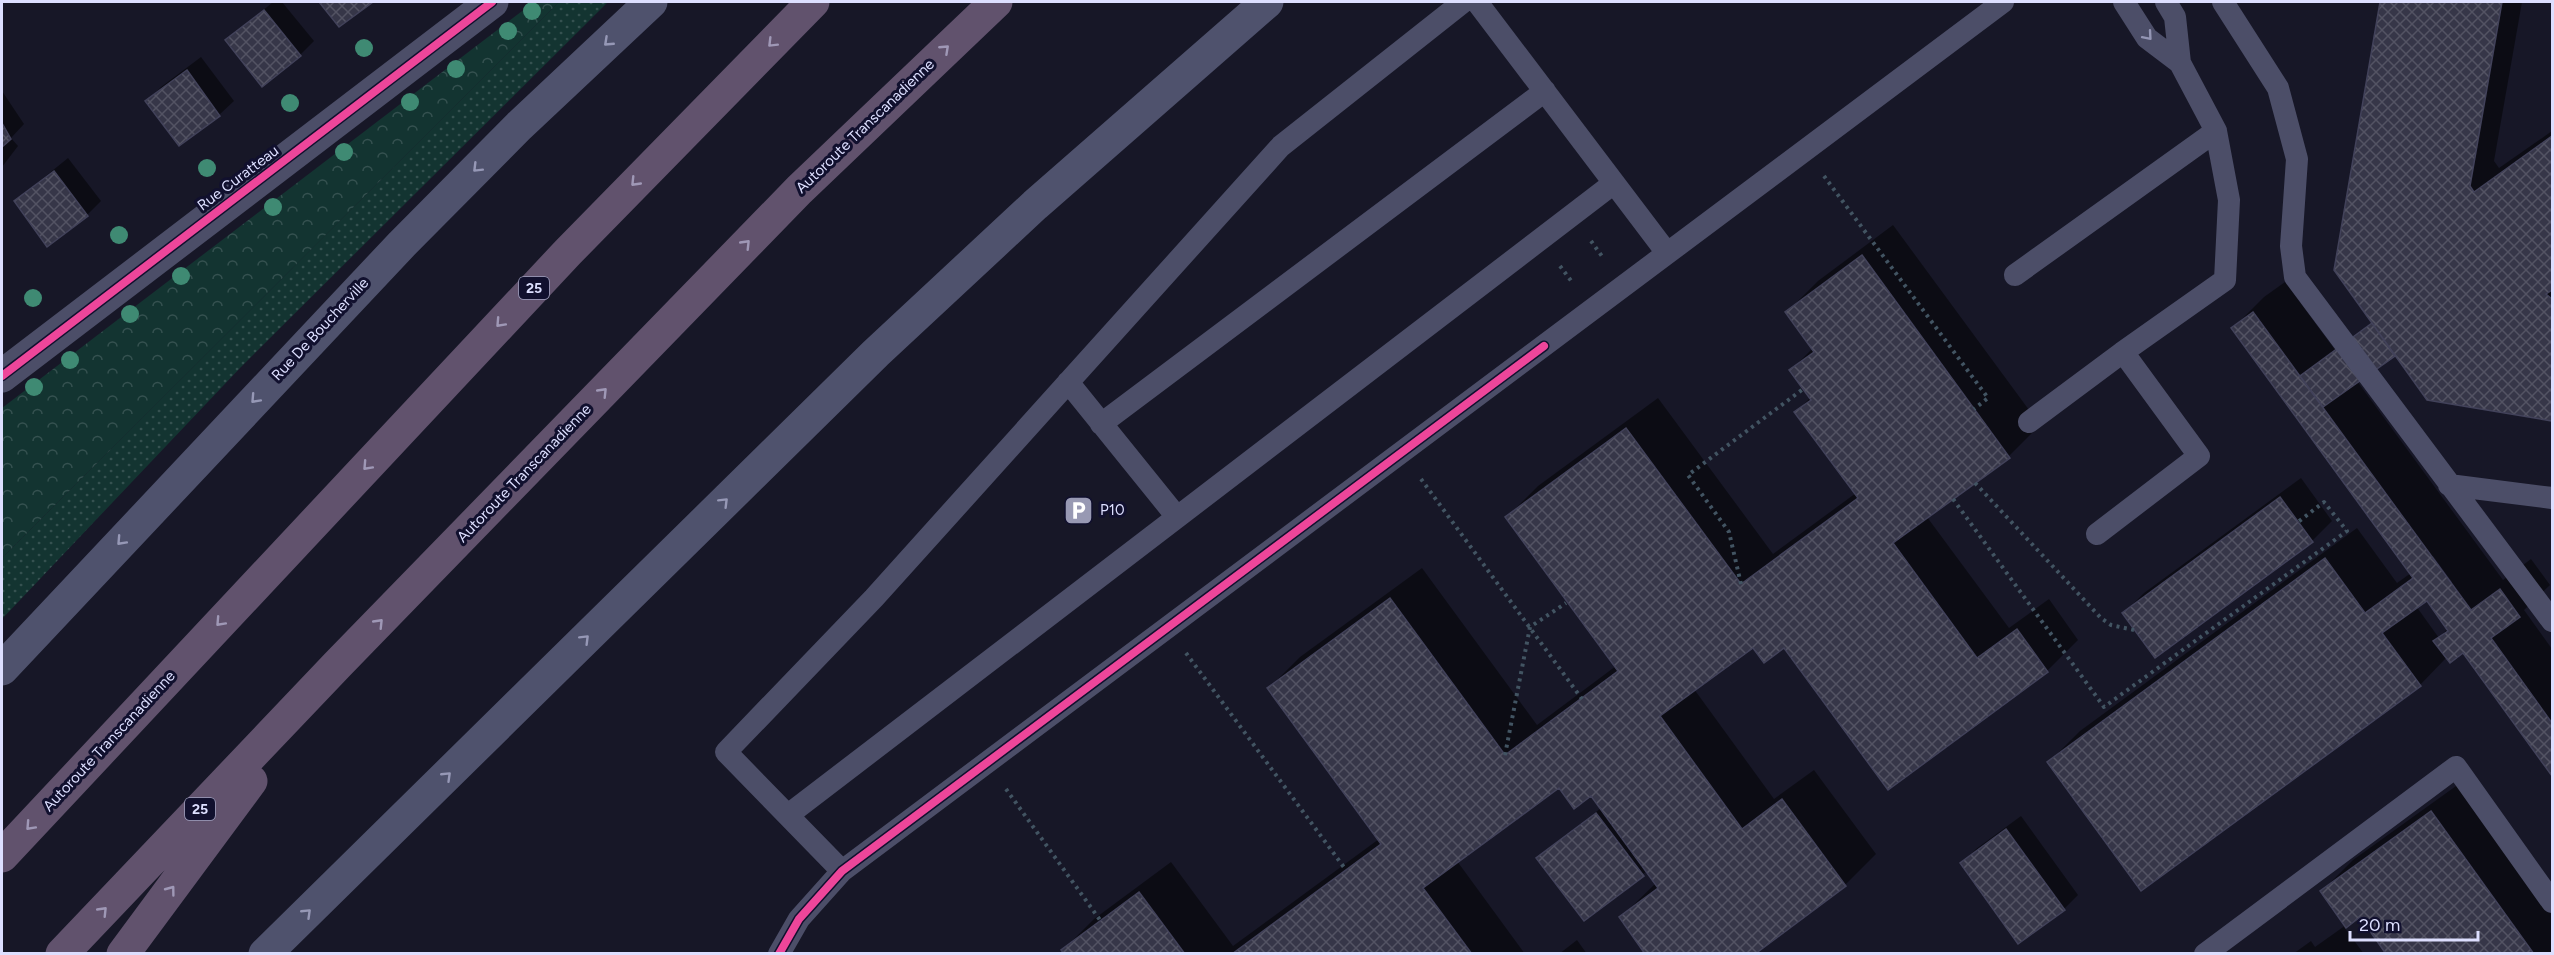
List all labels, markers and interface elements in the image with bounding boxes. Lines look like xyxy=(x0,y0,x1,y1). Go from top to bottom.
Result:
one-way arrow xyxy=(2141,29,2152,40)
one-way arrow xyxy=(605,34,616,45)
one-way arrow xyxy=(768,36,778,47)
one-way arrow xyxy=(939,45,949,56)
street label: Autoroute Transcanadienne xyxy=(792,55,938,197)
street label: Rue Curatteau xyxy=(194,142,282,214)
one-way arrow xyxy=(474,160,485,171)
one-way arrow xyxy=(632,175,643,186)
one-way arrow xyxy=(739,241,750,252)
street label: Rue De Boucherville xyxy=(268,274,372,384)
road number: 25 xyxy=(519,277,549,299)
one-way arrow xyxy=(497,316,508,327)
one-way arrow xyxy=(595,389,606,400)
one-way arrow xyxy=(251,392,262,403)
street label: Autoroute Transcanadienne xyxy=(453,400,595,546)
one-way arrow xyxy=(363,459,374,469)
parking icon: P10 xyxy=(1063,494,1095,526)
one-way arrow xyxy=(717,498,727,509)
place label: P10 xyxy=(1100,501,1125,519)
one-way arrow xyxy=(118,534,129,545)
one-way arrow xyxy=(217,615,228,626)
one-way arrow xyxy=(372,619,383,629)
one-way arrow xyxy=(578,636,589,647)
street label: Autoroute Transcanadienne xyxy=(39,667,179,815)
one-way arrow xyxy=(439,773,450,784)
road number: 25 xyxy=(185,798,215,820)
one-way arrow xyxy=(26,819,37,829)
one-way arrow xyxy=(163,885,174,896)
scale bar xyxy=(2350,904,2478,942)
one-way arrow xyxy=(95,908,106,919)
one-way arrow xyxy=(300,909,311,920)
text: 20 m xyxy=(2359,914,2400,936)

